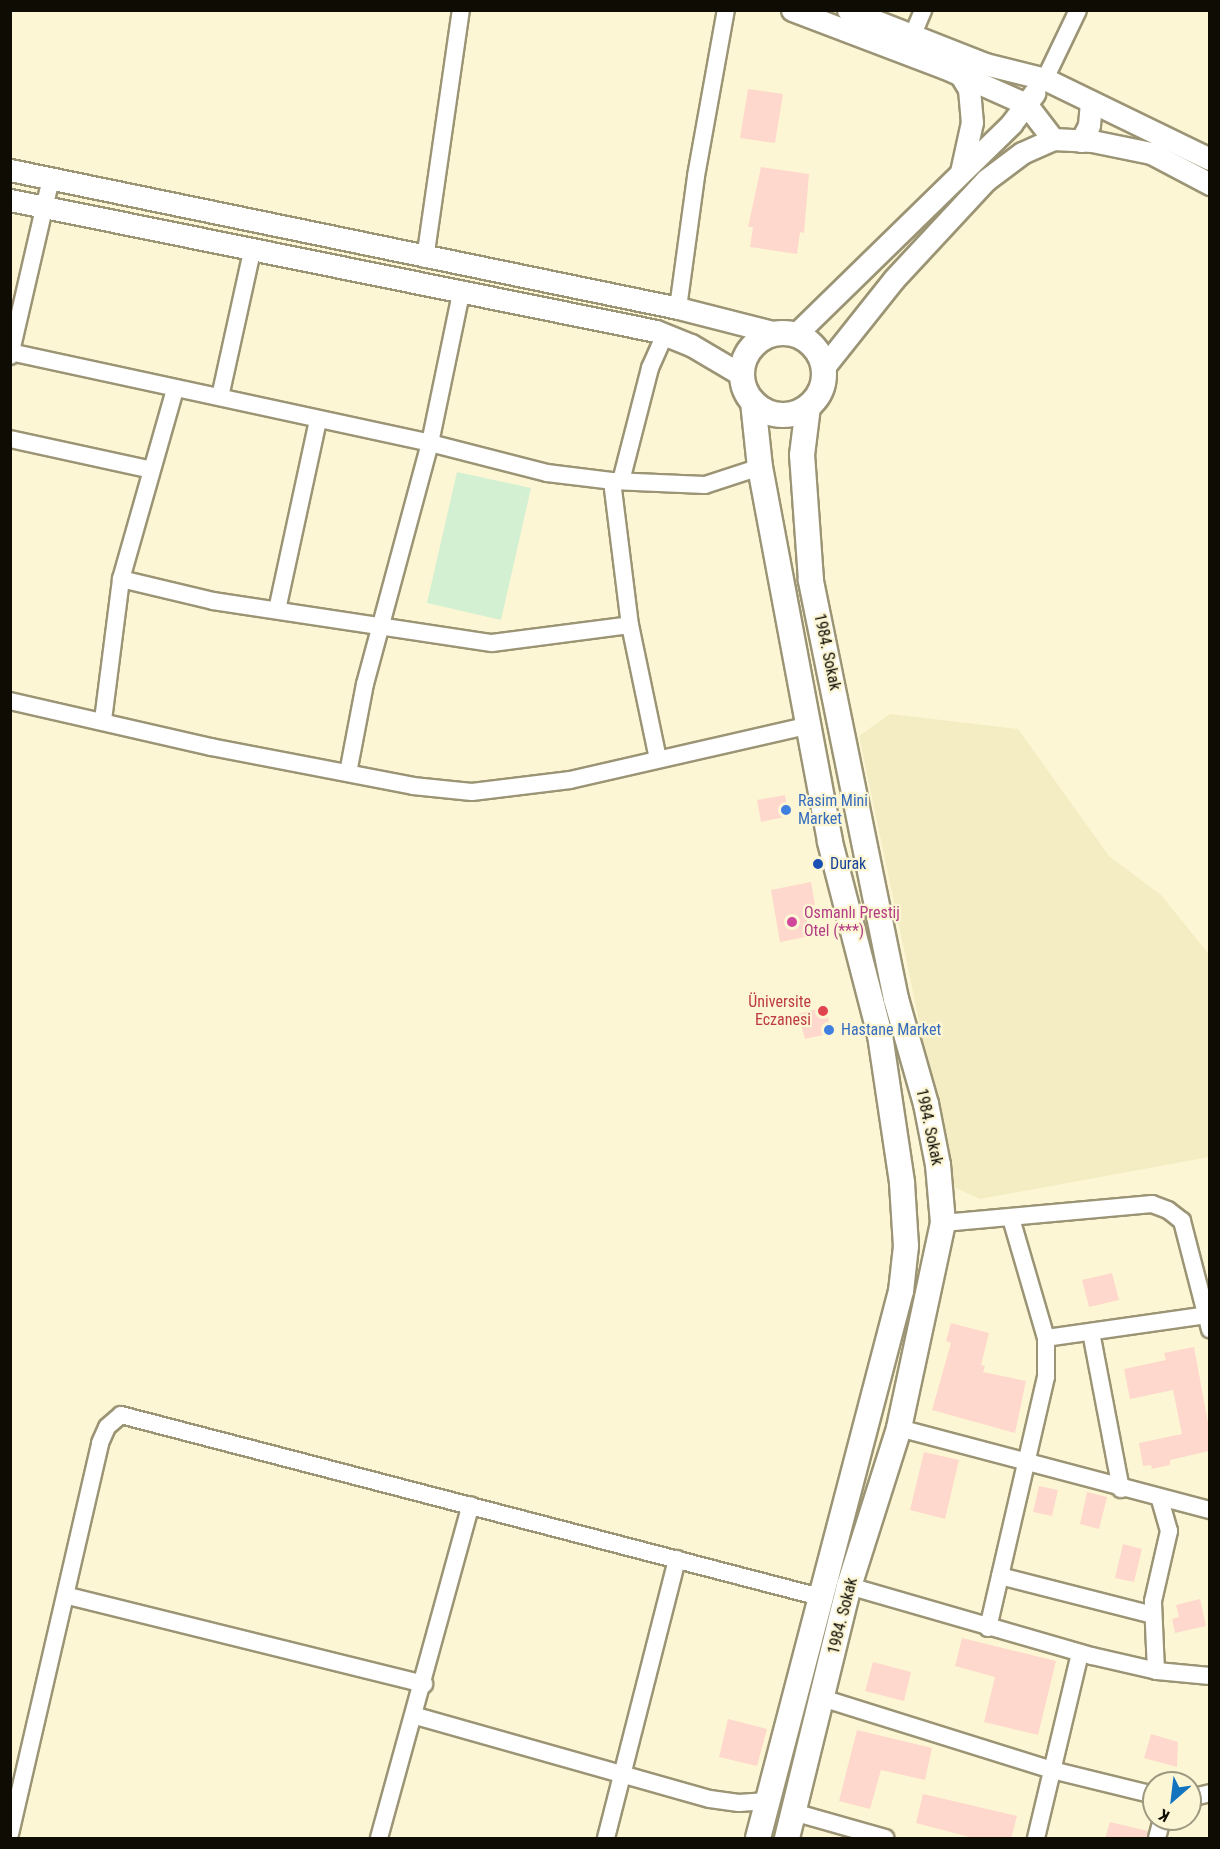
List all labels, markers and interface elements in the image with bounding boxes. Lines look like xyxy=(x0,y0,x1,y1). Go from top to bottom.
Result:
street label: 1984. Sokak xyxy=(810,612,844,692)
place label: Rasim Mini Market xyxy=(798,791,868,829)
marker: Rasim Mini Market xyxy=(779,803,793,817)
place label: Durak xyxy=(830,854,866,874)
marker: Durak xyxy=(811,857,825,871)
place label: Osmanlı Prestij Otel (***) xyxy=(804,903,900,941)
marker: Osmanlı Prestij Otel (***) xyxy=(785,915,799,929)
place label: Üniversite Eczanesi xyxy=(748,992,811,1030)
marker: Üniversite Eczanesi xyxy=(816,1004,830,1018)
place label: Hastane Market xyxy=(841,1020,941,1040)
marker: Hastane Market xyxy=(822,1023,836,1037)
street label: 1984. Sokak xyxy=(912,1087,946,1167)
street label: 1984. Sokak xyxy=(824,1576,862,1656)
north arrow xyxy=(1142,1771,1202,1831)
text: K xyxy=(1156,1805,1173,1826)

